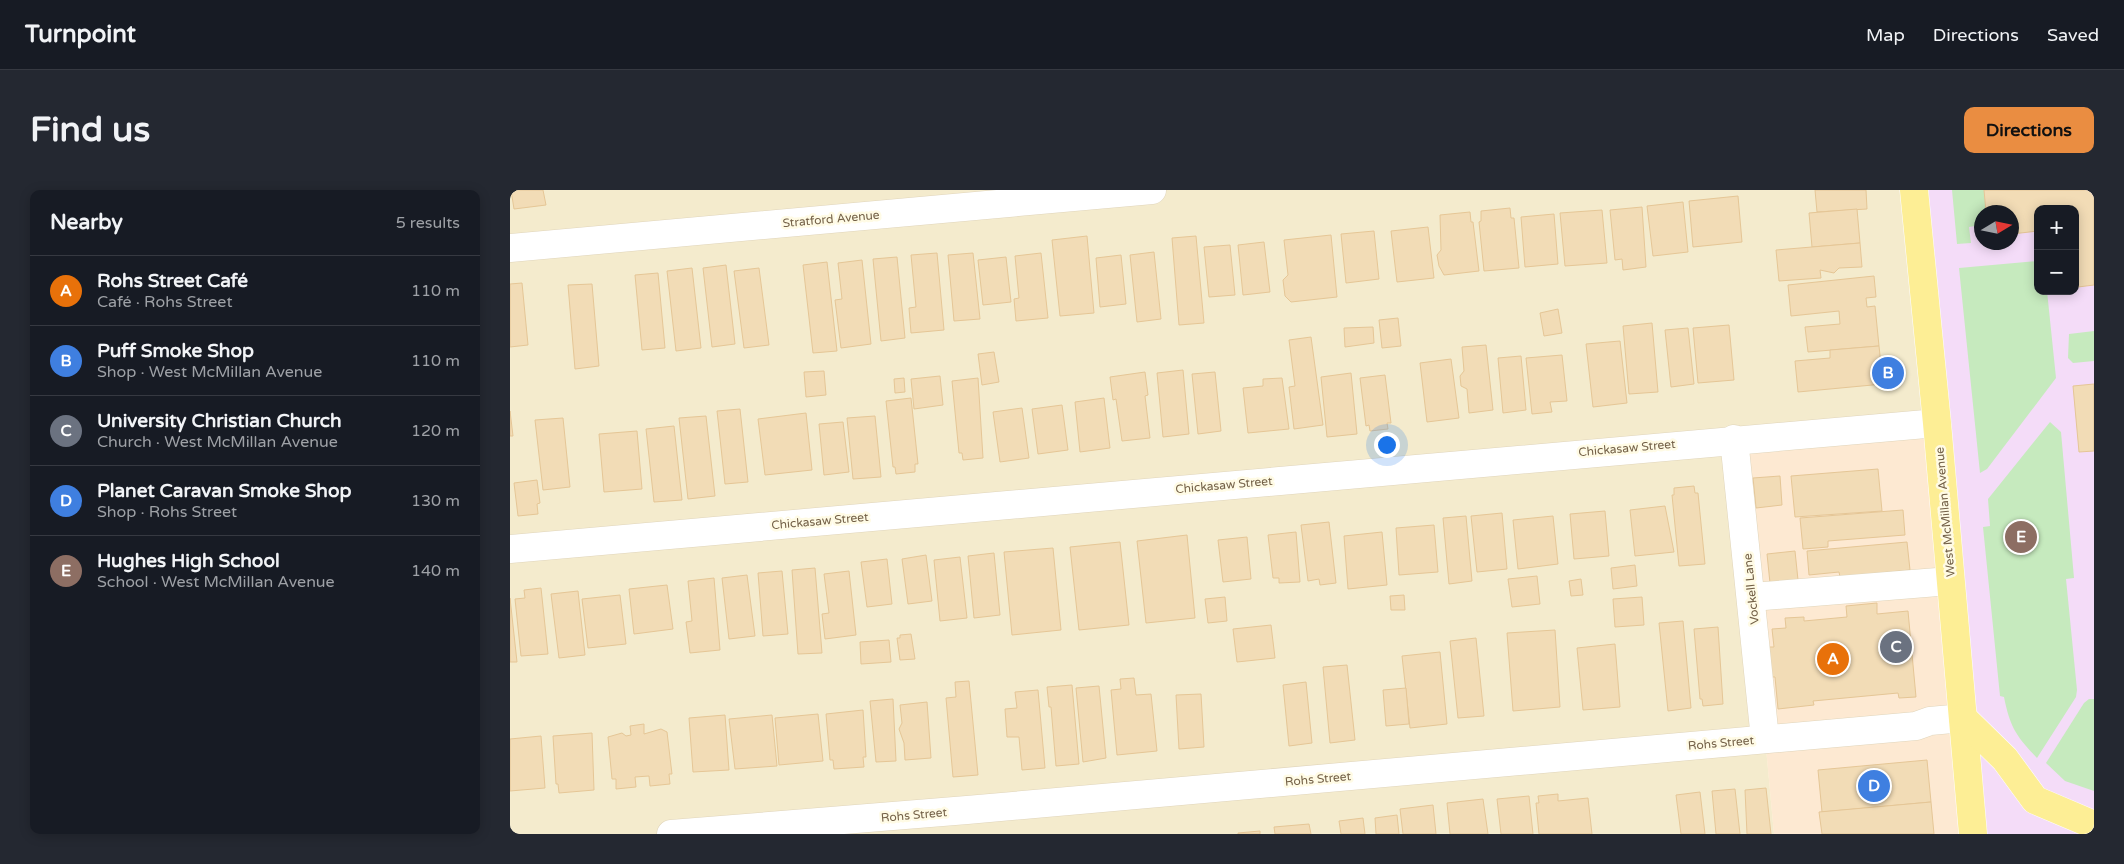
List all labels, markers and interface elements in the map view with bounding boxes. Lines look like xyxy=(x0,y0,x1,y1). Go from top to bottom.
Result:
text: Turnpoint xyxy=(25,20,136,49)
text: Map xyxy=(1866,24,1905,46)
text: Directions xyxy=(1933,24,2019,46)
text: Saved xyxy=(2047,24,2099,46)
button: Directions xyxy=(1964,107,2094,153)
text: Find us xyxy=(30,109,150,151)
north arrow xyxy=(1974,205,2019,250)
map controls xyxy=(2034,205,2079,295)
button: + xyxy=(2034,205,2079,250)
street label: Stratford Avenue xyxy=(782,208,880,230)
text: Nearby xyxy=(50,210,123,235)
text: 5 results xyxy=(396,213,460,233)
button: − xyxy=(2034,250,2079,295)
text: Rohs Street Café xyxy=(97,270,248,292)
text: A xyxy=(60,281,72,301)
text: 110 m xyxy=(411,281,460,301)
text: Café · Rohs Street xyxy=(97,292,233,312)
text: Puff Smoke Shop xyxy=(97,340,254,362)
text: B xyxy=(60,351,72,371)
text: 110 m xyxy=(411,351,460,371)
pin: B xyxy=(1872,354,1904,392)
text: Shop · West McMillan Avenue xyxy=(97,362,322,382)
text: University Christian Church xyxy=(97,410,341,432)
text: C xyxy=(60,421,72,441)
text: 120 m xyxy=(411,421,460,441)
text: Church · West McMillan Avenue xyxy=(97,432,338,452)
your location xyxy=(1374,432,1400,458)
street label: Chickasaw Street xyxy=(1578,437,1677,459)
street label: West McMillan Avenue xyxy=(1932,446,1958,577)
street label: Chickasaw Street xyxy=(1175,474,1274,496)
text: Planet Caravan Smoke Shop xyxy=(97,480,352,502)
text: D xyxy=(60,491,72,511)
text: 130 m xyxy=(411,491,460,511)
text: Shop · Rohs Street xyxy=(97,502,237,522)
street label: Chickasaw Street xyxy=(771,510,870,532)
pin: E xyxy=(2005,518,2037,556)
text: Hughes High School xyxy=(97,550,280,572)
street label: Vockell Lane xyxy=(1740,553,1762,625)
text: E xyxy=(61,561,71,581)
text: 140 m xyxy=(411,561,460,581)
text: School · West McMillan Avenue xyxy=(97,572,335,592)
pin: C xyxy=(1880,628,1912,666)
pin: A xyxy=(1817,640,1849,678)
street label: Rohs Street xyxy=(1687,733,1755,753)
pin: D xyxy=(1858,767,1890,805)
street label: Rohs Street xyxy=(1284,769,1352,789)
street label: Rohs Street xyxy=(880,805,948,825)

